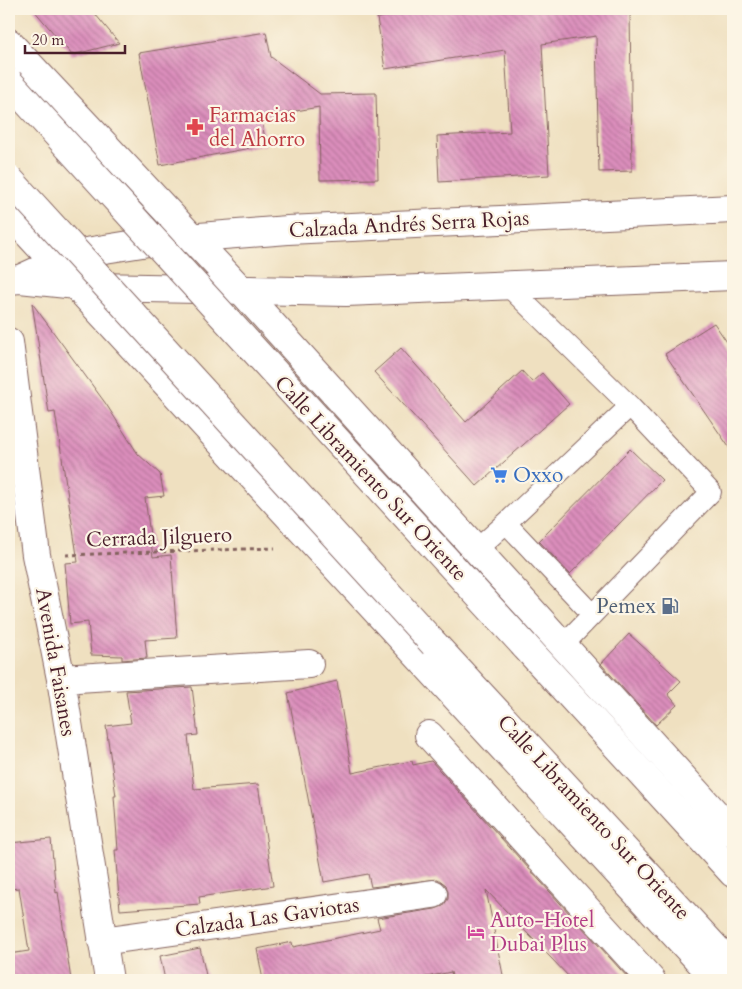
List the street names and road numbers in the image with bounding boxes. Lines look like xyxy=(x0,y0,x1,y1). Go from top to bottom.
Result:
street label: Calzada Andrés Serra Rojas xyxy=(288,204,530,245)
street label: Calle Libramiento Sur Oriente xyxy=(268,369,474,587)
street label: Cerrada Jilguero xyxy=(86,520,233,555)
street label: Avenida Faisanes xyxy=(28,586,83,739)
street label: Calle Libramiento Sur Oriente xyxy=(491,708,697,926)
street label: Calzada Las Gaviotas xyxy=(173,890,361,945)

